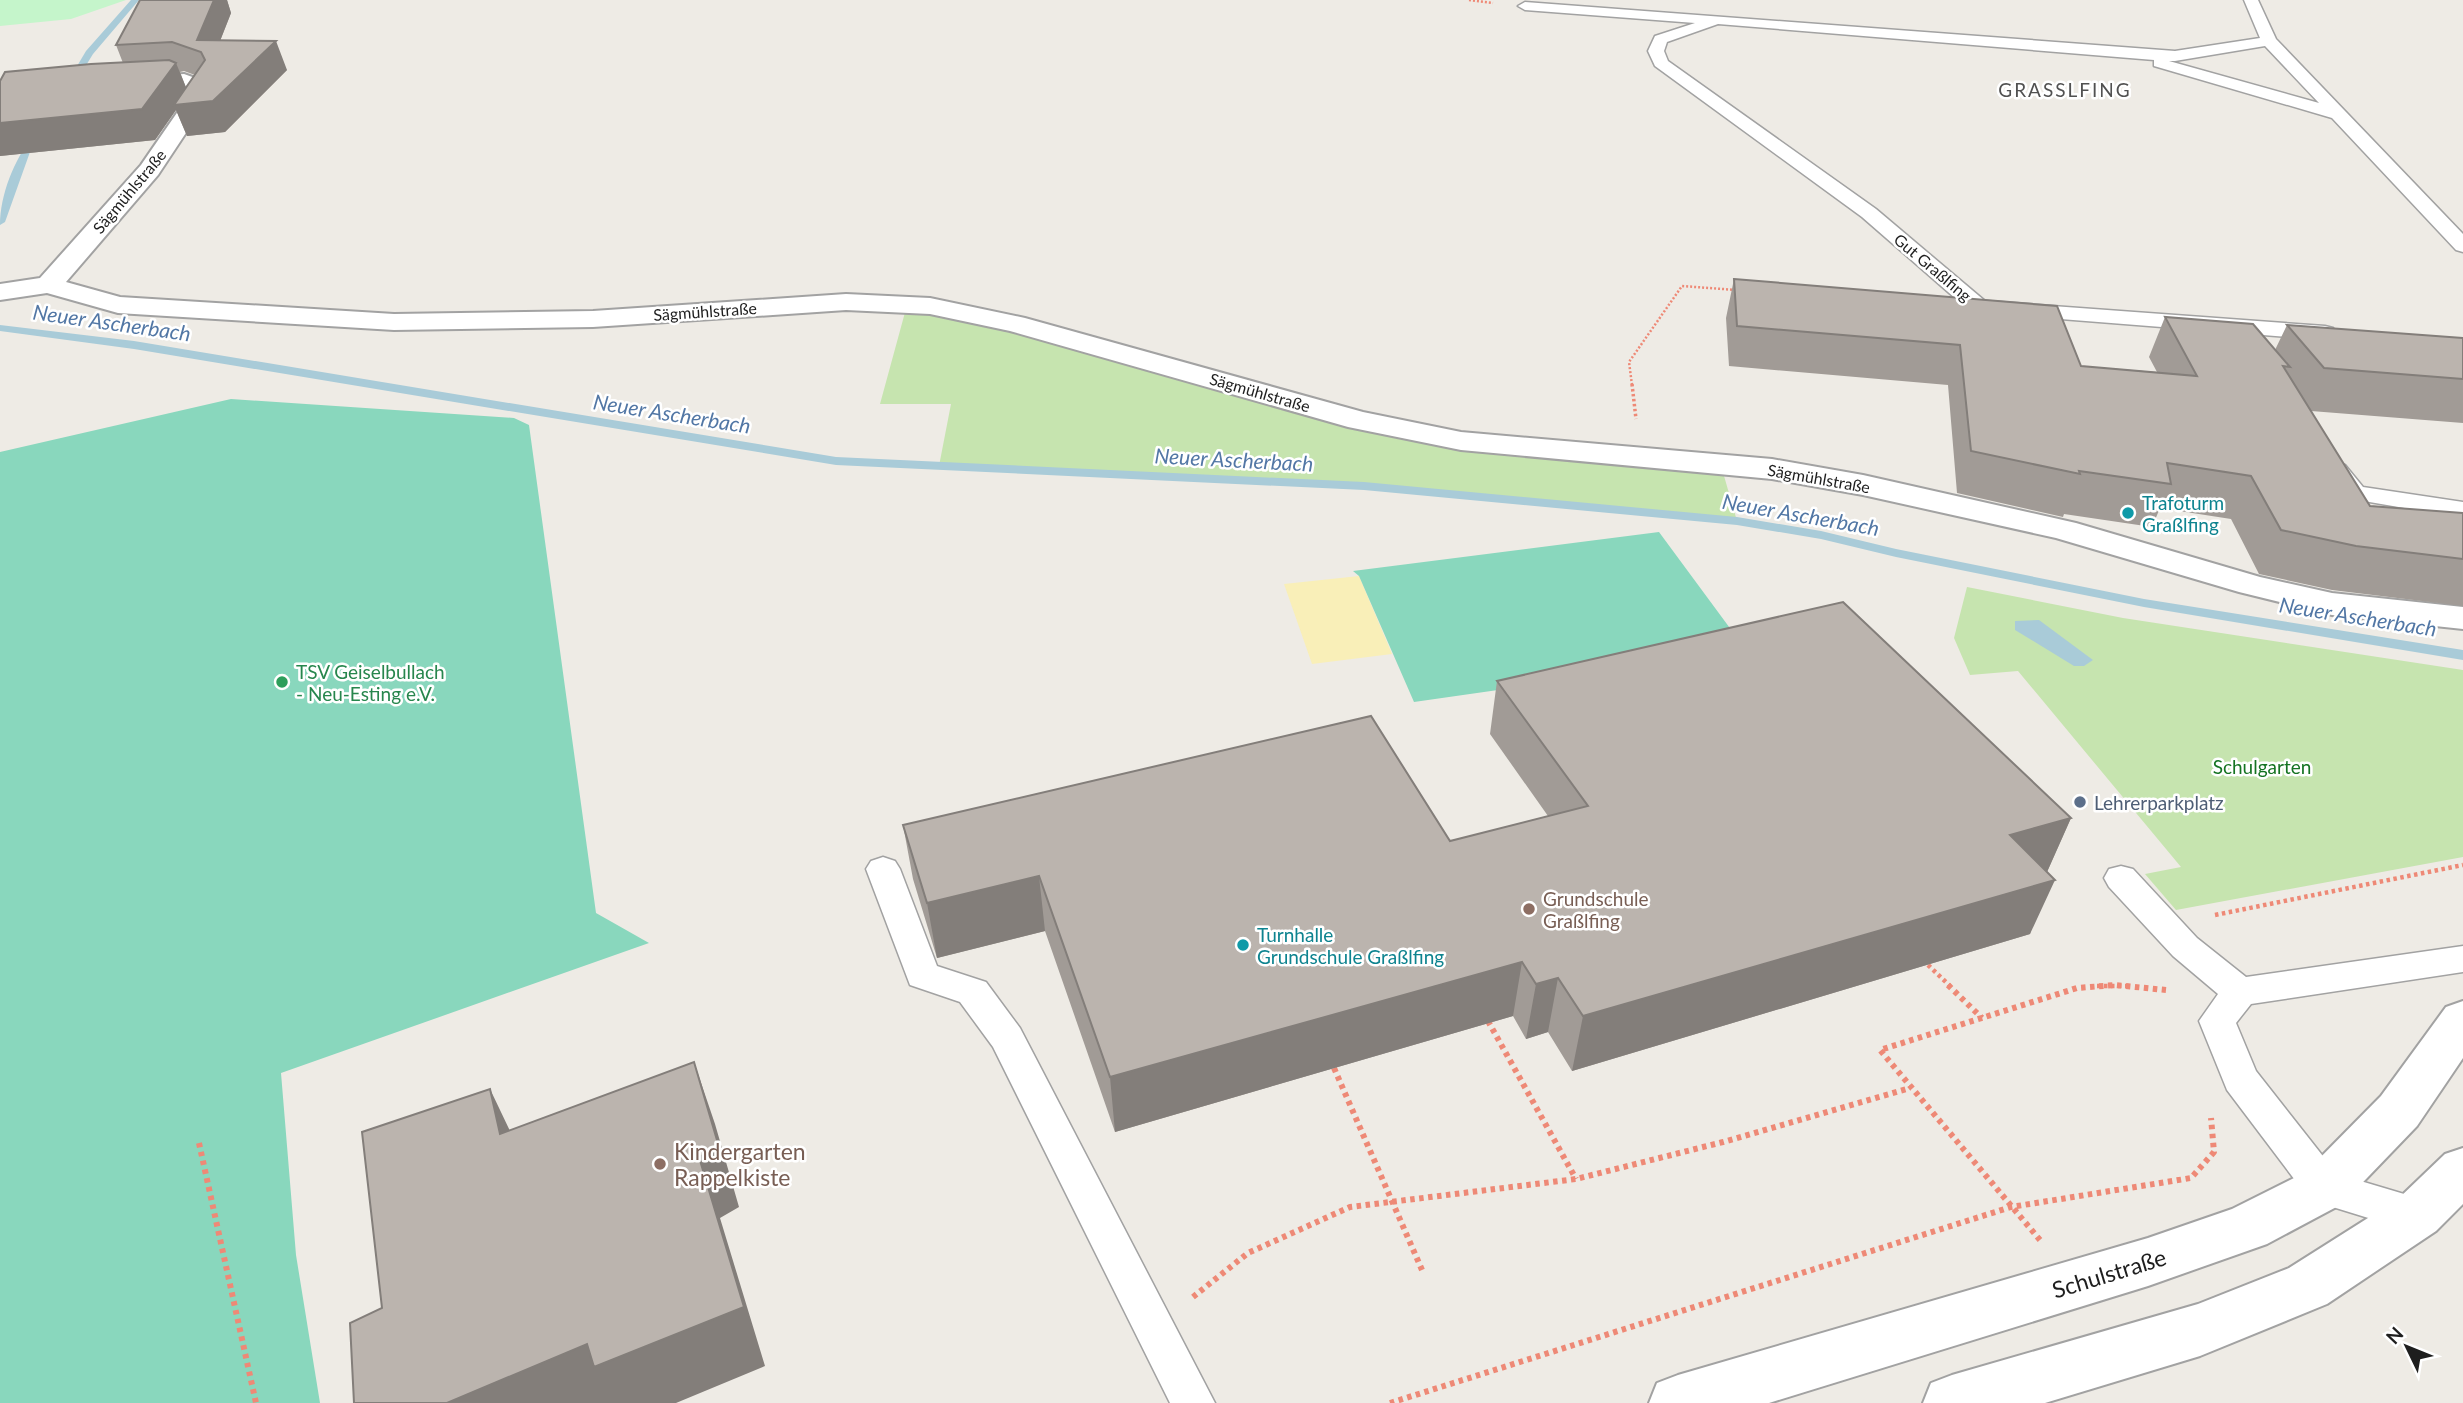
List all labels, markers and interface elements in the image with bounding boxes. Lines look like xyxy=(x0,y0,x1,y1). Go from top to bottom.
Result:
district label: GRASSLFING xyxy=(1998,78,2132,101)
street label: Sägmühlstraße xyxy=(88,145,170,237)
street label: Gut Graßlfing xyxy=(1891,229,1975,305)
street label: Sägmühlstraße xyxy=(653,298,757,324)
water label: Neuer Ascherbach xyxy=(32,299,192,345)
street label: Sägmühlstraße xyxy=(1208,369,1312,415)
water label: Neuer Ascherbach xyxy=(592,388,752,438)
water label: Neuer Ascherbach xyxy=(1154,442,1314,476)
street label: Sägmühlstraße xyxy=(1766,460,1872,496)
water label: Neuer Ascherbach xyxy=(1721,488,1881,540)
place label: Trafoturm Graßlfing xyxy=(2142,491,2224,536)
marker: Trafoturm Graßlfing xyxy=(2120,505,2136,521)
water label: Neuer Ascherbach xyxy=(2278,591,2438,641)
place label: TSV Geiselbullach - Neu-Esting e.V. xyxy=(296,660,445,705)
marker: TSV Geiselbullach - Neu-Esting e.V. xyxy=(274,674,290,690)
park label: Schulgarten xyxy=(2213,755,2311,778)
place label: Lehrerparkplatz xyxy=(2094,791,2224,814)
marker: Lehrerparkplatz xyxy=(2072,794,2088,810)
place label: Grundschule Graßlfing xyxy=(1543,887,1649,932)
marker: Grundschule Graßlfing xyxy=(1521,901,1537,917)
place label: Turnhalle Grundschule Graßlfing xyxy=(1257,923,1444,968)
marker: Turnhalle Grundschule Graßlfing xyxy=(1235,937,1251,953)
place label: Kindergarten Rappelkiste xyxy=(674,1137,806,1191)
marker: Kindergarten Rappelkiste xyxy=(652,1156,668,1172)
street label: Schulstraße xyxy=(2049,1242,2169,1304)
north arrow xyxy=(2372,1312,2442,1382)
text: N xyxy=(2381,1322,2408,1348)

